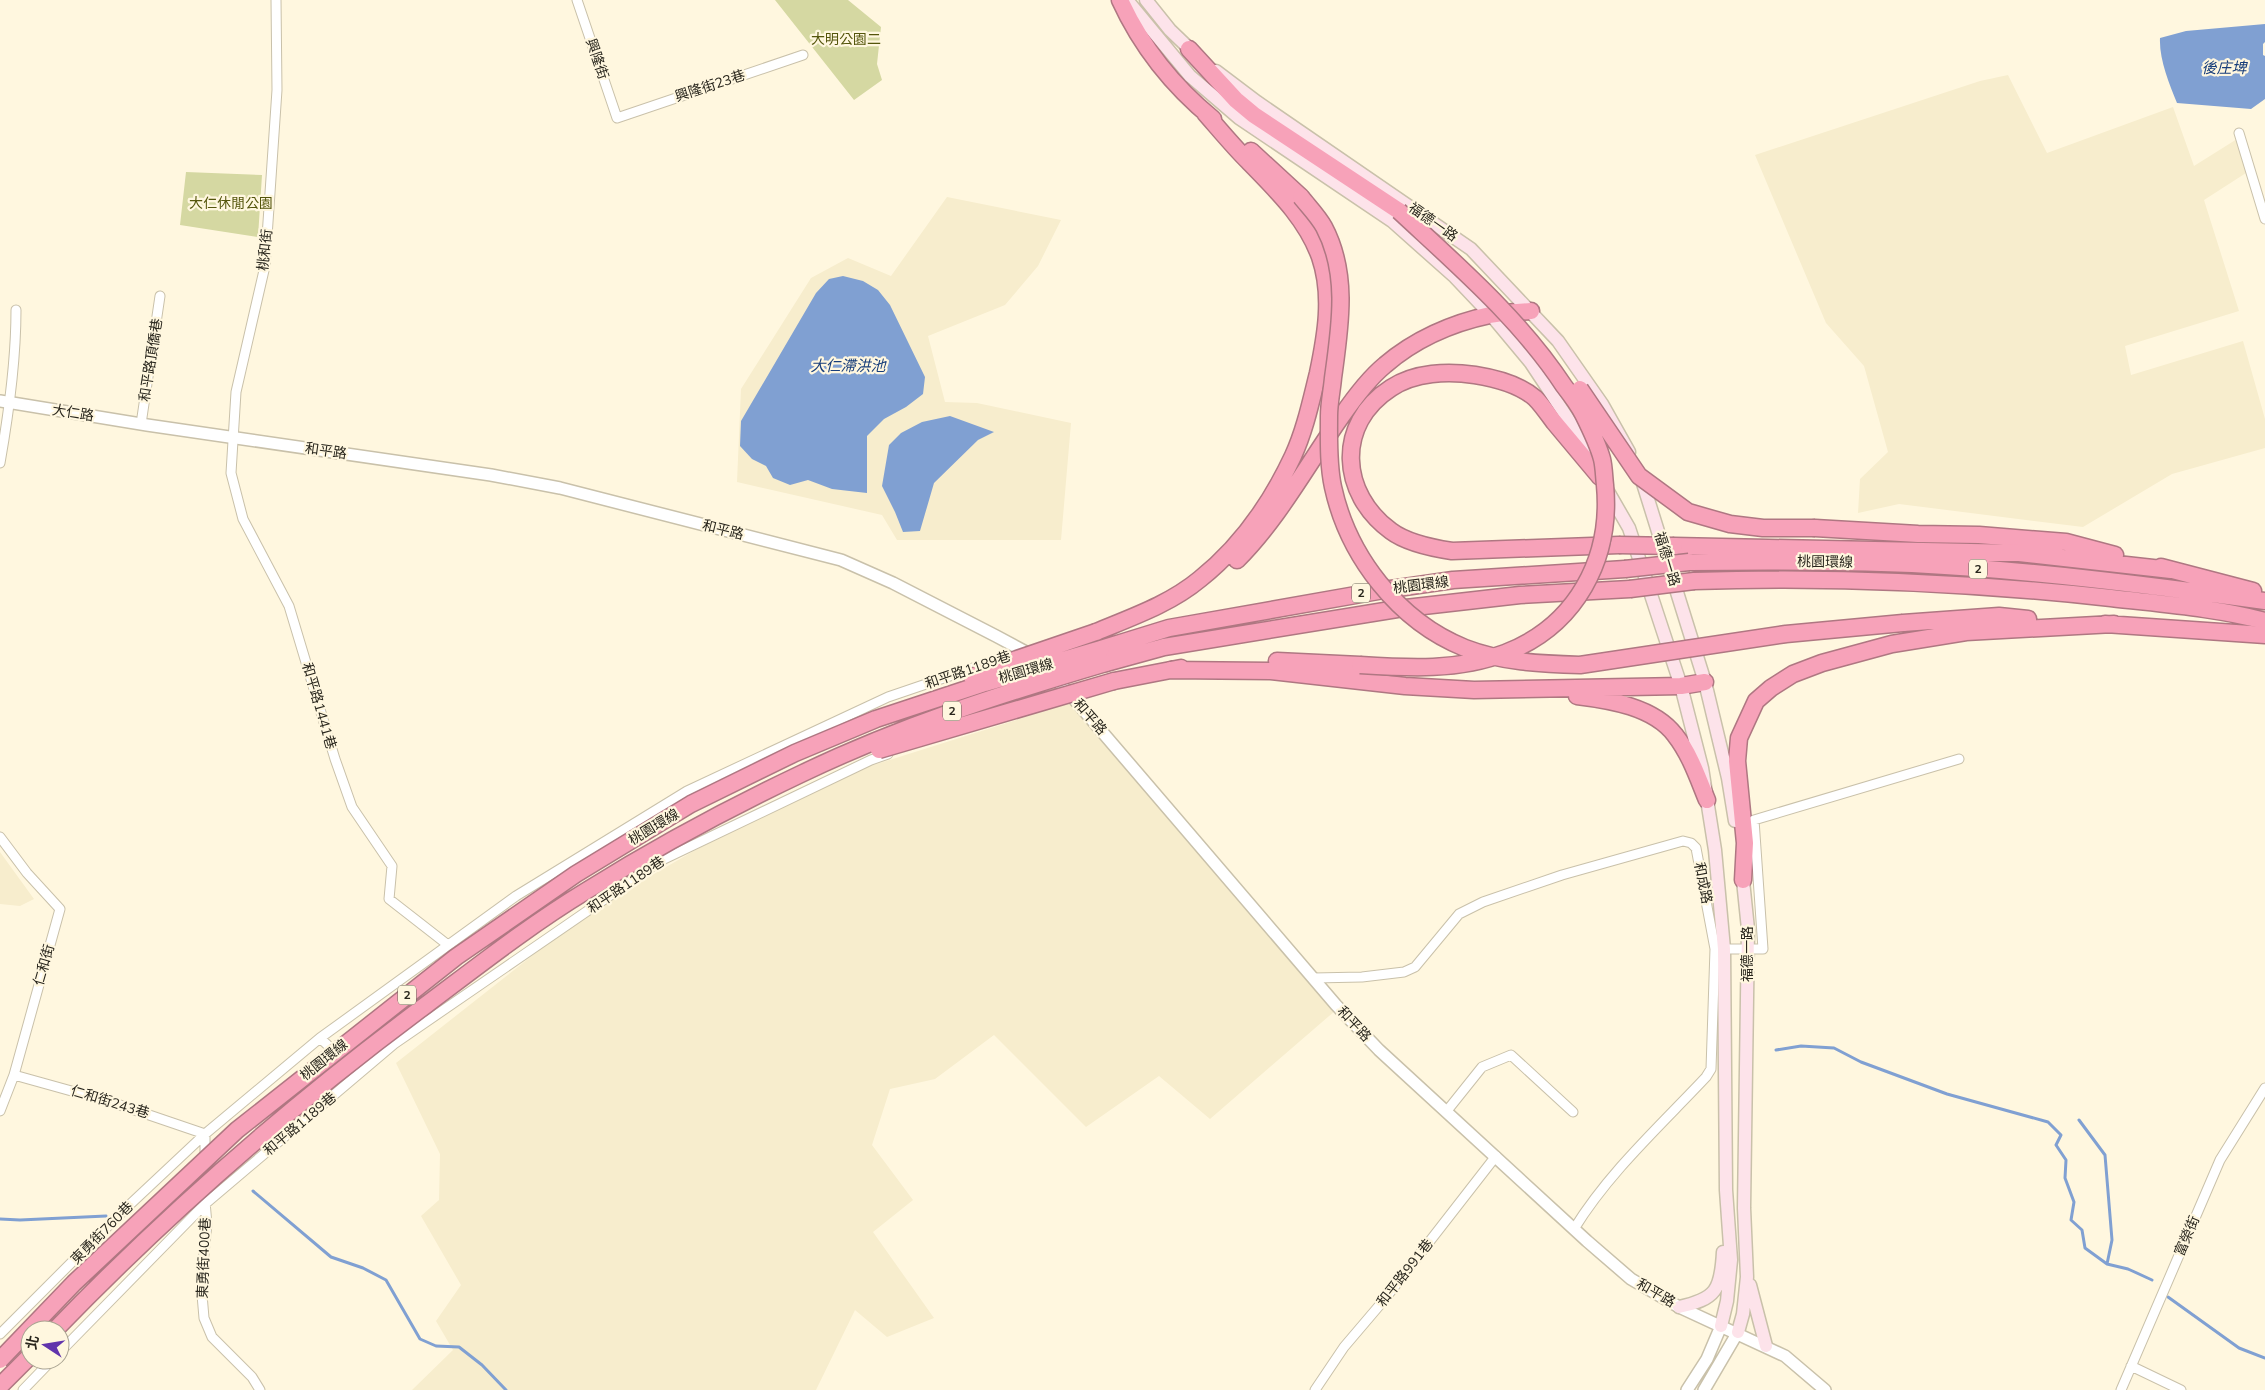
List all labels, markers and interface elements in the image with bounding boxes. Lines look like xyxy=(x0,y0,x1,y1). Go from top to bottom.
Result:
park label: 大明公園二 xyxy=(811,30,881,49)
street label: 興隆街 xyxy=(581,36,613,82)
water label: 後庄埤 xyxy=(2201,58,2248,78)
street label: 興隆街23巷 xyxy=(672,66,748,106)
park label: 大仁休閒公園 xyxy=(189,194,273,213)
street label: 福德一路 xyxy=(1405,198,1461,246)
street label: 桃和街 xyxy=(253,228,277,272)
street label: 和平路頂僑巷 xyxy=(135,317,167,403)
water label: 大仁滯洪池 xyxy=(810,356,887,376)
street label: 大仁路 xyxy=(51,400,95,426)
street label: 和平路 xyxy=(304,439,348,463)
street label: 和平路 xyxy=(700,516,746,544)
street label: 福德一路 xyxy=(1650,529,1684,589)
street label: 桃園環線 xyxy=(1797,552,1853,572)
road number: 2 xyxy=(1969,560,1987,578)
street label: 桃園環線 xyxy=(1392,572,1450,598)
road number: 2 xyxy=(1352,584,1370,602)
street label: 和平路1189巷 xyxy=(923,646,1013,694)
street label: 桃園環線 xyxy=(996,654,1056,688)
street label: 和平路1441巷 xyxy=(298,660,340,752)
street label: 和平路 xyxy=(1069,695,1111,739)
road number: 2 xyxy=(943,701,961,720)
street label: 桃園環線 xyxy=(625,804,683,850)
street label: 和平路1189巷 xyxy=(584,852,668,918)
street label: 和成路 xyxy=(1690,861,1716,905)
street label: 福德一路 xyxy=(1738,926,1757,982)
street label: 仁和街 xyxy=(29,942,59,988)
road number: 2 xyxy=(398,986,416,1004)
street label: 和平路 xyxy=(1333,1002,1375,1046)
street label: 桃園環線 xyxy=(296,1035,352,1085)
street label: 仁和街243巷 xyxy=(68,1081,152,1123)
street label: 和平路1189巷 xyxy=(260,1088,340,1160)
street label: 東勇街760巷 xyxy=(67,1198,137,1268)
street label: 富榮街 xyxy=(2170,1213,2204,1259)
street label: 東勇街400巷 xyxy=(193,1217,215,1299)
street label: 和平路991巷 xyxy=(1373,1235,1437,1311)
street label: 和平路 xyxy=(1633,1274,1679,1312)
north arrow xyxy=(20,1320,70,1370)
text: 北 xyxy=(22,1334,44,1351)

